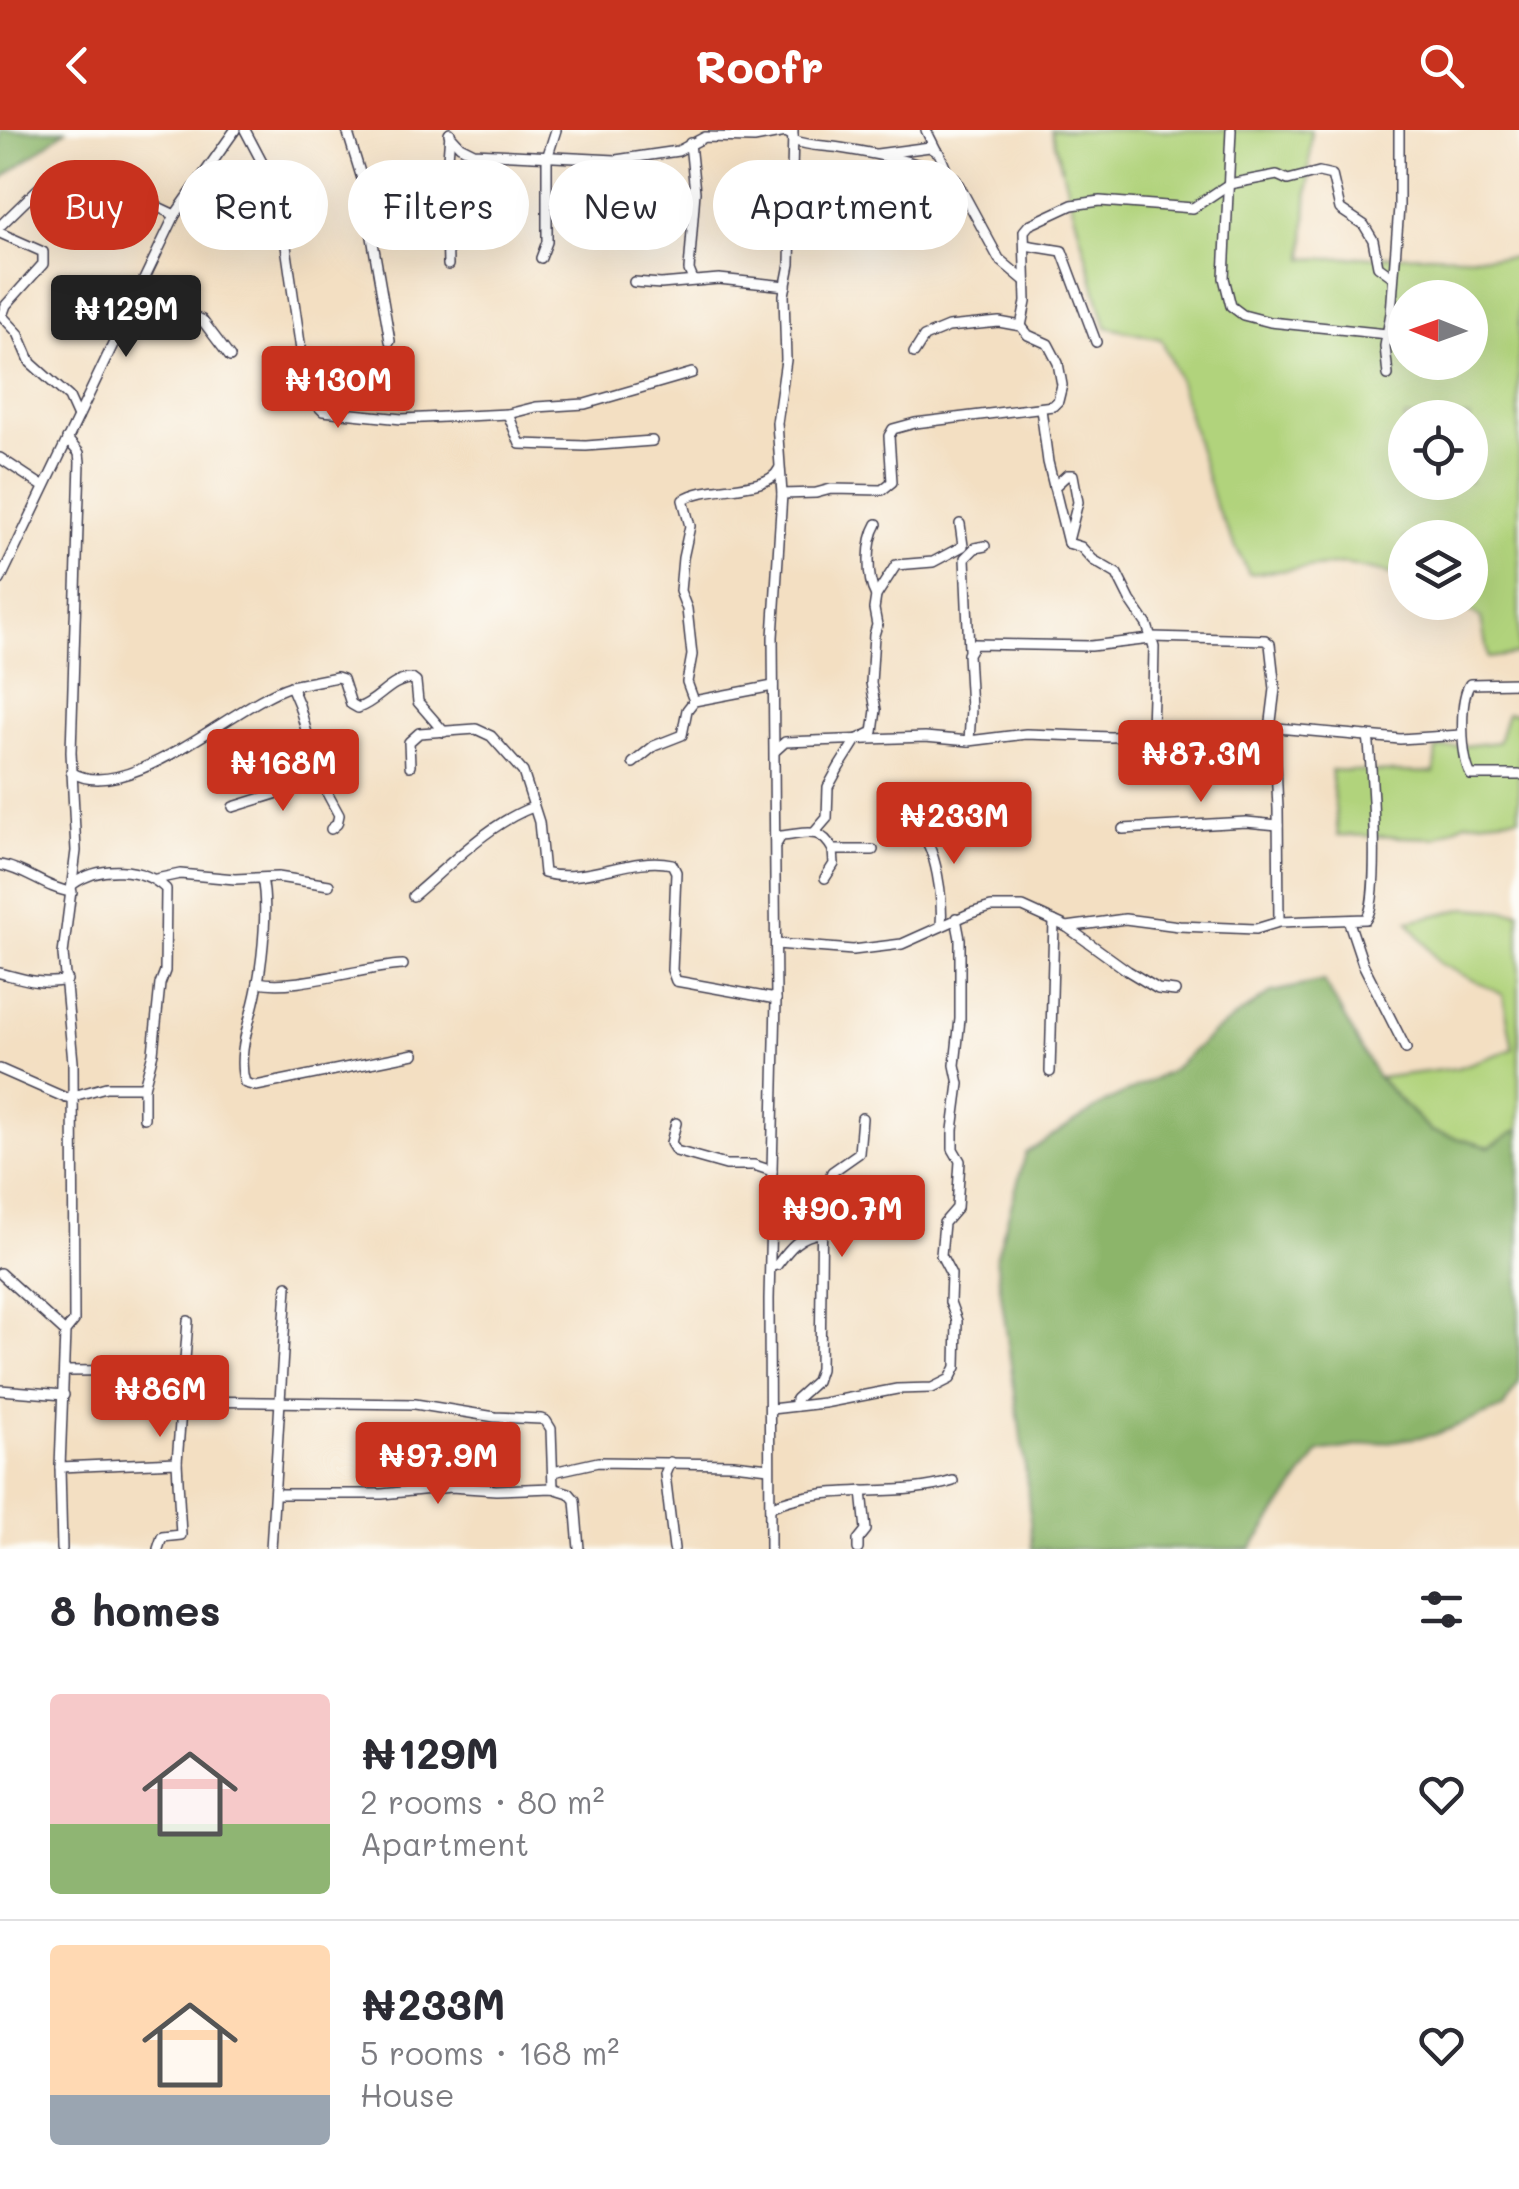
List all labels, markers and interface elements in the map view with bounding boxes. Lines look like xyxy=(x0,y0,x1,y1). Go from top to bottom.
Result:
text: Roofr xyxy=(695,36,824,94)
icon: back xyxy=(50,38,105,93)
icon: search xyxy=(1414,38,1469,93)
chip: Buy xyxy=(30,160,159,250)
chip: Rent xyxy=(179,160,328,250)
chip: Filters xyxy=(348,160,529,250)
chip: New xyxy=(549,160,693,250)
chip: Apartment xyxy=(713,160,968,250)
pin: ₦129M xyxy=(56,275,196,360)
north arrow xyxy=(1388,280,1488,380)
map controls xyxy=(1388,280,1488,620)
text: ₦129M xyxy=(73,286,179,328)
pin: ₦130M xyxy=(268,346,408,431)
text: ₦130M xyxy=(284,357,392,399)
button: locate xyxy=(1388,400,1488,500)
button: layers xyxy=(1388,520,1488,620)
pin: ₦87.3M xyxy=(1120,720,1282,805)
pin: ₦168M xyxy=(213,729,353,814)
text: ₦87.3M xyxy=(1140,731,1262,773)
text: ₦168M xyxy=(229,740,337,782)
pin: ₦233M xyxy=(884,782,1024,867)
text: ₦233M xyxy=(899,793,1009,835)
pin: ₦90.7M xyxy=(761,1175,923,1260)
text: ₦90.7M xyxy=(781,1186,903,1228)
pin: ₦86M xyxy=(101,1355,219,1440)
text: ₦86M xyxy=(113,1366,207,1408)
pin: ₦97.9M xyxy=(357,1422,519,1507)
text: ₦97.9M xyxy=(378,1433,498,1475)
text: 8 homes xyxy=(50,1582,221,1637)
icon: filters xyxy=(1414,1582,1469,1637)
text: ₦129M xyxy=(360,1725,499,1780)
icon: home xyxy=(130,1734,250,1854)
icon: heart xyxy=(1414,1767,1469,1822)
text: 2 rooms · 80 m² xyxy=(360,1780,605,1822)
text: Apartment xyxy=(360,1822,529,1864)
text: ₦233M xyxy=(360,1976,506,2031)
icon: home xyxy=(130,1985,250,2105)
icon: heart xyxy=(1414,2018,1469,2073)
text: 5 rooms · 168 m² xyxy=(360,2031,619,2073)
text: House xyxy=(360,2073,455,2115)

